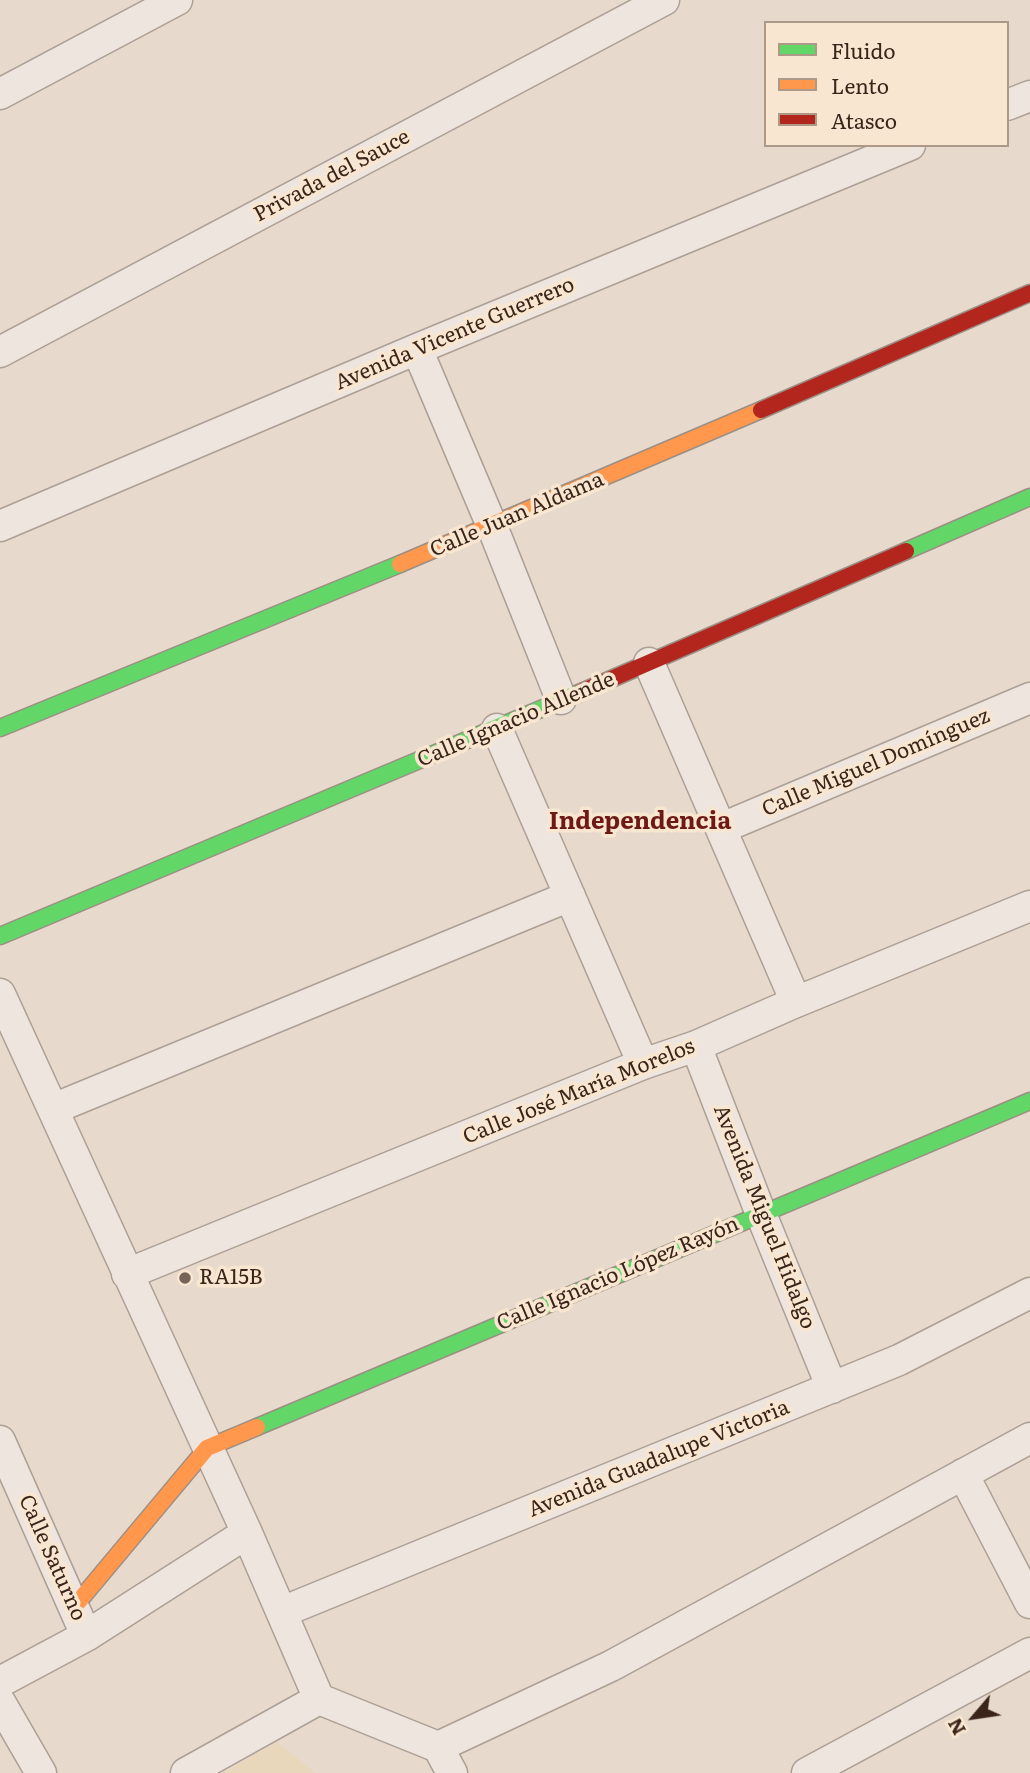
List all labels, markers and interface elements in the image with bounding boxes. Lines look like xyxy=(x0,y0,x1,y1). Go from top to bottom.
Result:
legend xyxy=(764,21,1009,147)
text: Fluido xyxy=(831,34,895,65)
text: Lento xyxy=(831,69,889,100)
text: Atasco xyxy=(831,104,897,135)
street label: Privada del Sauce xyxy=(250,124,414,228)
street label: Avenida Vicente Guerrero xyxy=(332,272,578,396)
street label: Calle Juan Aldama xyxy=(426,467,608,563)
street label: Calle Ignacio Allende xyxy=(414,667,618,773)
street label: Calle Miguel Domínguez xyxy=(758,704,994,822)
district label: Independencia xyxy=(549,808,731,836)
street label: Calle José María Morelos xyxy=(459,1034,699,1150)
street label: Avenida Miguel Hidalgo xyxy=(707,1101,821,1333)
street label: Calle Ignacio López Rayón xyxy=(493,1212,743,1336)
place label: RA15B xyxy=(199,1265,263,1291)
marker: RA15B xyxy=(177,1270,193,1286)
street label: Avenida Guadalupe Victoria xyxy=(525,1395,793,1523)
street label: Calle Saturno xyxy=(13,1491,91,1625)
north arrow xyxy=(939,1682,1009,1752)
text: N xyxy=(940,1713,972,1741)

